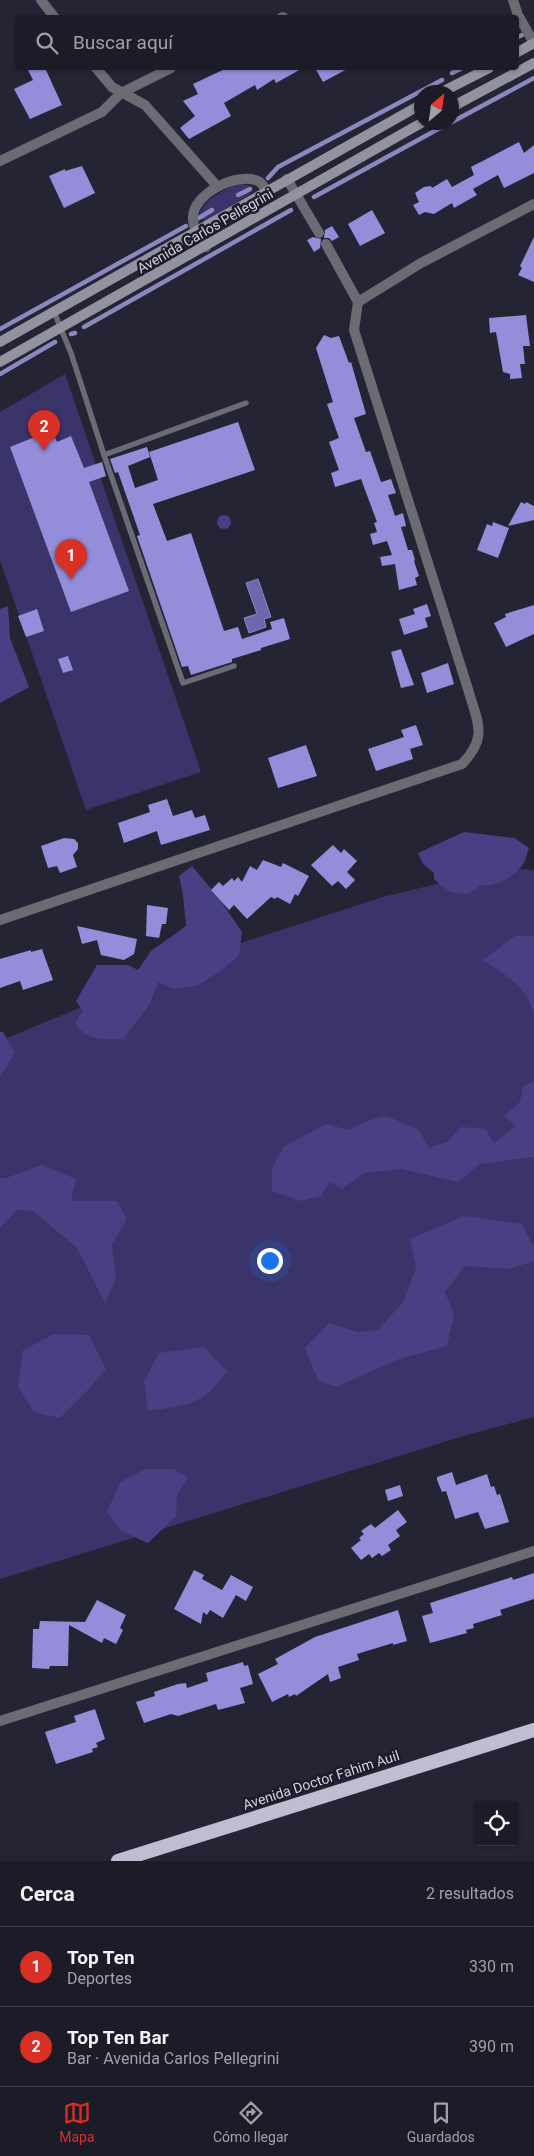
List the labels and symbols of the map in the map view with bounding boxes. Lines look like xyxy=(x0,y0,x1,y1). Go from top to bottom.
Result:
north arrow xyxy=(414,85,459,130)
street label: Avenida Carlos Pellegrini xyxy=(134,186,276,276)
pin: 2 xyxy=(28,410,60,451)
pin: 1 xyxy=(55,539,87,580)
your location xyxy=(257,1248,283,1274)
street label: Avenida Doctor Fahim Auil xyxy=(241,1747,401,1813)

